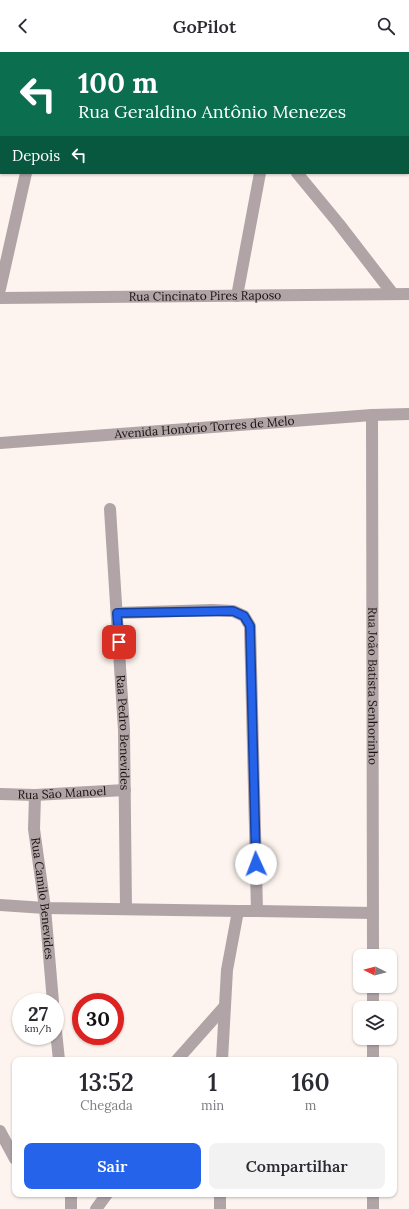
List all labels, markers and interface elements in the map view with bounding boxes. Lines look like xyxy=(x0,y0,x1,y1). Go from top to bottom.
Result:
icon: back xyxy=(12,15,34,37)
text: GoPilot xyxy=(173,15,236,38)
icon: search xyxy=(375,15,397,37)
text: 100 m xyxy=(78,65,158,101)
icon: left xyxy=(12,68,64,120)
text: Rua Geraldino Antônio Menezes xyxy=(78,100,346,123)
icon: left xyxy=(68,144,90,166)
text: Depois xyxy=(12,146,60,165)
street label: Rua Cincinato Pires Raposo xyxy=(129,287,281,304)
street label: Avenida Honório Torres de Melo xyxy=(113,413,295,441)
street label: Rua João Batista Senhorinho xyxy=(365,607,381,765)
pin xyxy=(102,625,136,659)
icon: arrive xyxy=(108,631,130,653)
street label: Raa Pedro Benevides xyxy=(114,674,133,791)
street label: Rua São Manoel xyxy=(17,783,107,802)
street label: Rua Camilo Benevides xyxy=(28,836,57,960)
position arrow xyxy=(235,843,277,885)
north arrow xyxy=(353,949,397,993)
map controls xyxy=(353,949,397,1045)
speed limit sign: 30 xyxy=(72,993,124,1045)
text: 27 xyxy=(28,1001,48,1026)
button: layers xyxy=(353,1001,397,1045)
text: km/h xyxy=(24,1022,52,1035)
text: 13:52 xyxy=(79,1067,134,1098)
text: 1 xyxy=(208,1067,217,1098)
text: 160 xyxy=(291,1067,330,1098)
text: Chegada xyxy=(80,1097,133,1114)
text: min xyxy=(201,1097,224,1114)
text: m xyxy=(305,1097,316,1114)
button: Sair xyxy=(24,1143,201,1189)
button: Compartilhar xyxy=(209,1143,385,1189)

